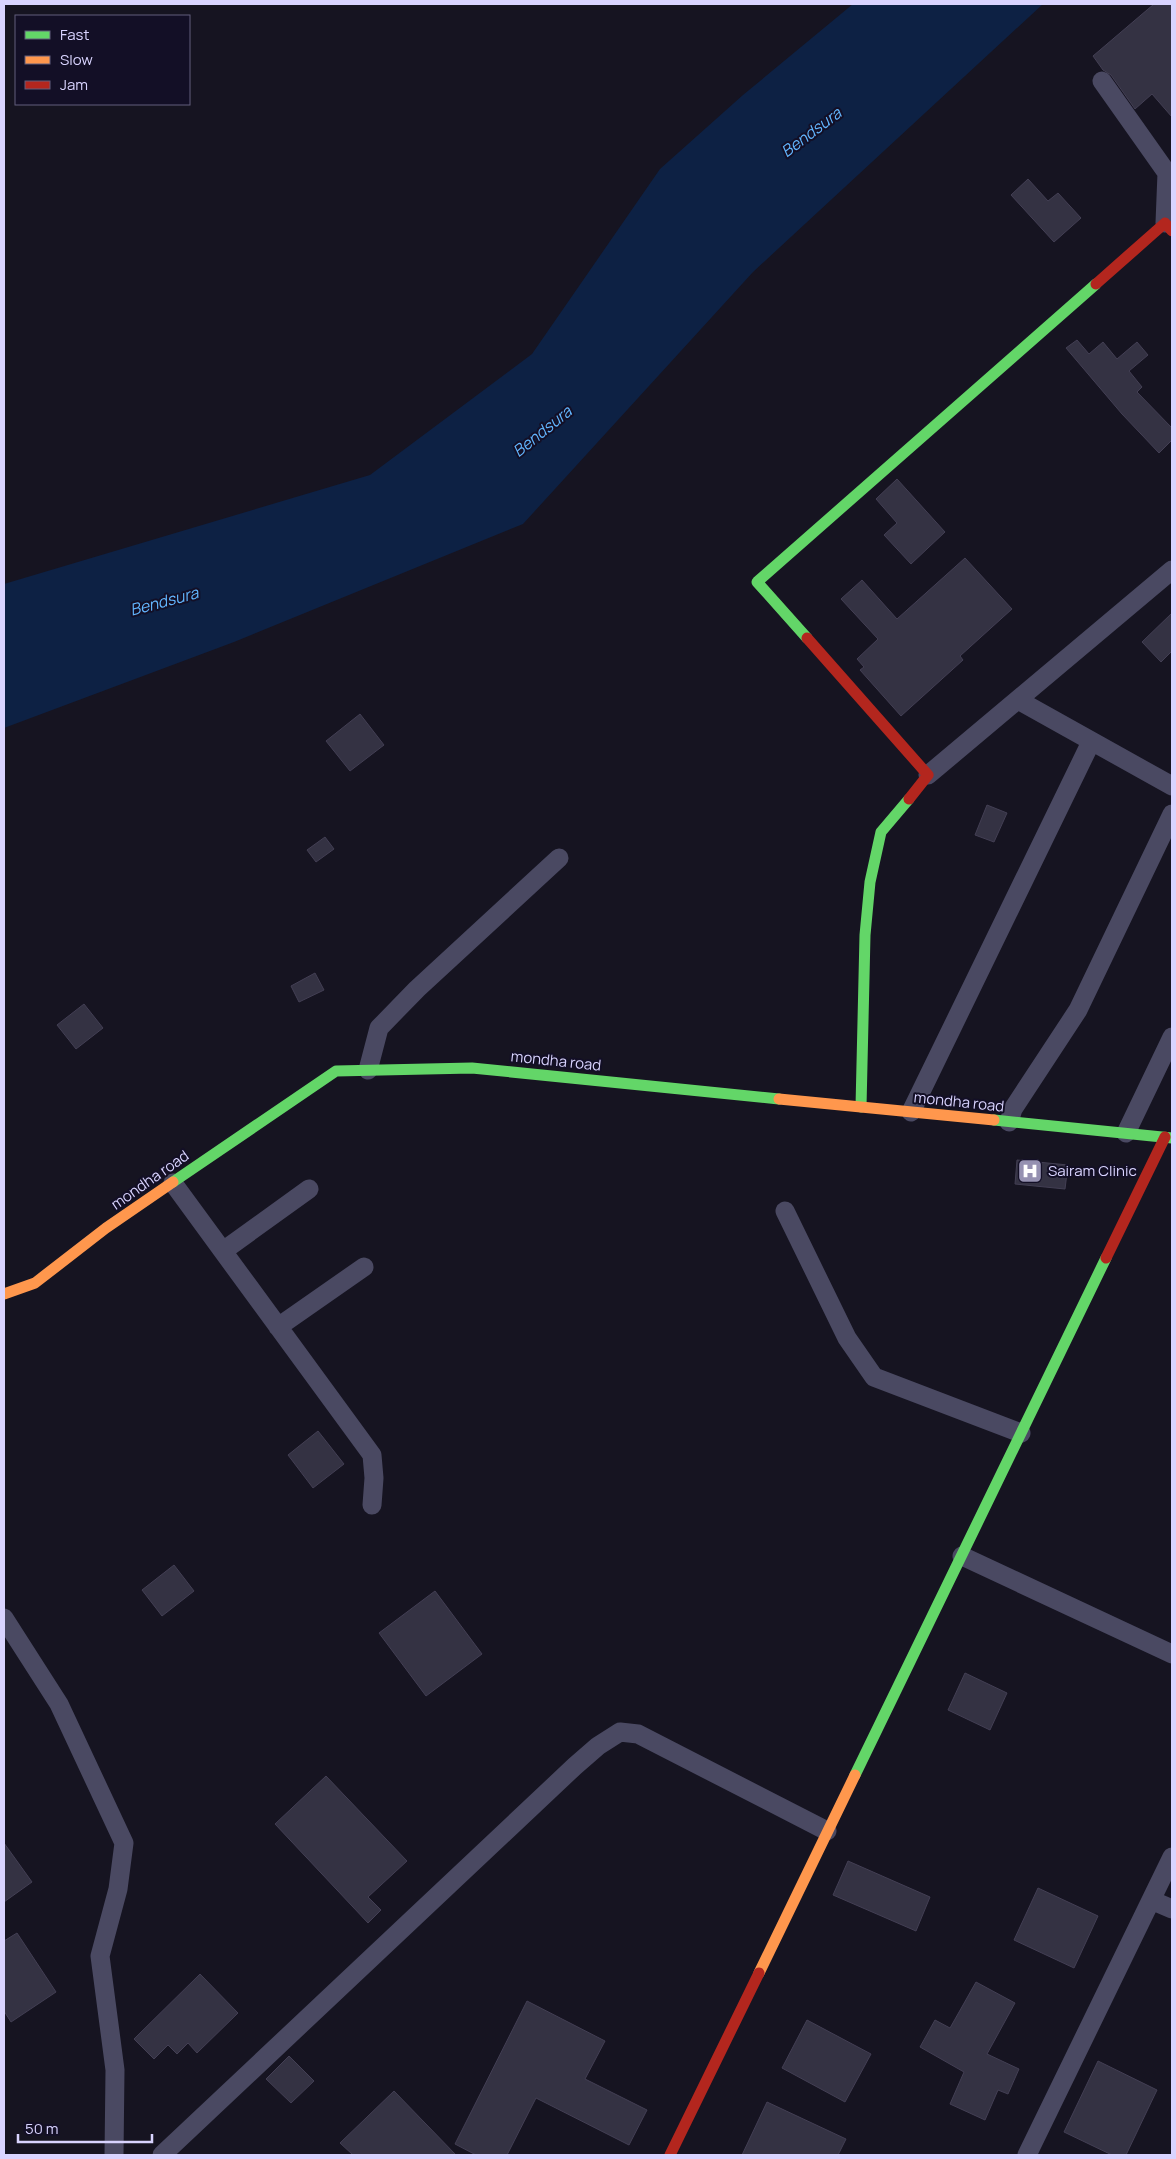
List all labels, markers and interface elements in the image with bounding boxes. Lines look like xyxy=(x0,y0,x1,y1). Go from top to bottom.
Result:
legend xyxy=(15,15,190,105)
text: Fast xyxy=(60,24,89,45)
text: Slow xyxy=(60,49,93,70)
text: Jam xyxy=(60,74,88,95)
water label: Bendsura xyxy=(776,101,846,162)
water label: Bendsura xyxy=(508,400,577,462)
water label: Bendsura xyxy=(127,581,202,621)
street label: mondha road xyxy=(510,1045,602,1076)
street label: mondha road xyxy=(913,1086,1005,1117)
street label: mondha road xyxy=(106,1145,193,1214)
hospital icon: Sairam Clinic xyxy=(1017,1158,1043,1184)
place label: Sairam Clinic xyxy=(1048,1160,1137,1181)
scale bar xyxy=(18,2112,151,2144)
text: 50 m xyxy=(25,2118,59,2139)

